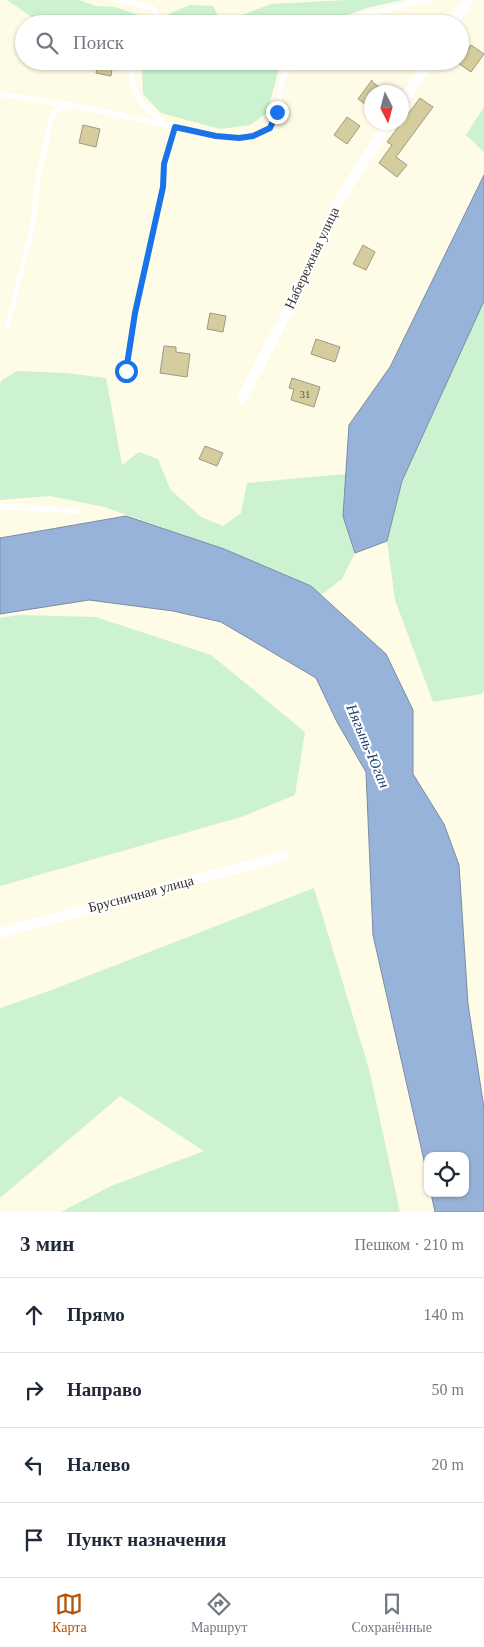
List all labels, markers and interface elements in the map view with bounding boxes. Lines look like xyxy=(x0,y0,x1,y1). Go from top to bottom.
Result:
search box xyxy=(15,15,469,70)
icon: search xyxy=(33,29,61,57)
text: Поиск xyxy=(73,32,124,53)
north arrow xyxy=(364,85,409,130)
route end xyxy=(266,101,289,124)
street label: Набережная улица xyxy=(282,204,342,311)
route start xyxy=(115,360,138,383)
house number: 31 xyxy=(300,388,311,400)
water label: Нягынь-Юган xyxy=(343,701,393,790)
street label: Брусничная улица xyxy=(87,873,196,915)
map controls xyxy=(424,1152,469,1197)
button: locate xyxy=(424,1152,469,1197)
text: 3 мин xyxy=(20,1232,74,1256)
text: Пешком · 210 m xyxy=(354,1236,464,1253)
icon: ahead xyxy=(20,1301,48,1329)
text: Прямо xyxy=(67,1304,125,1325)
text: 140 m xyxy=(424,1306,464,1323)
icon: right xyxy=(20,1376,48,1404)
text: Направо xyxy=(67,1379,142,1400)
text: 50 m xyxy=(432,1381,464,1398)
icon: left xyxy=(20,1451,48,1479)
text: Налево xyxy=(67,1454,130,1475)
text: 20 m xyxy=(432,1456,464,1473)
icon: arrive xyxy=(20,1526,48,1554)
text: Пункт назначения xyxy=(67,1529,226,1550)
tab: Карта xyxy=(52,1590,87,1636)
tab: Маршрут xyxy=(191,1590,247,1636)
tab: Сохранённые xyxy=(351,1590,432,1636)

